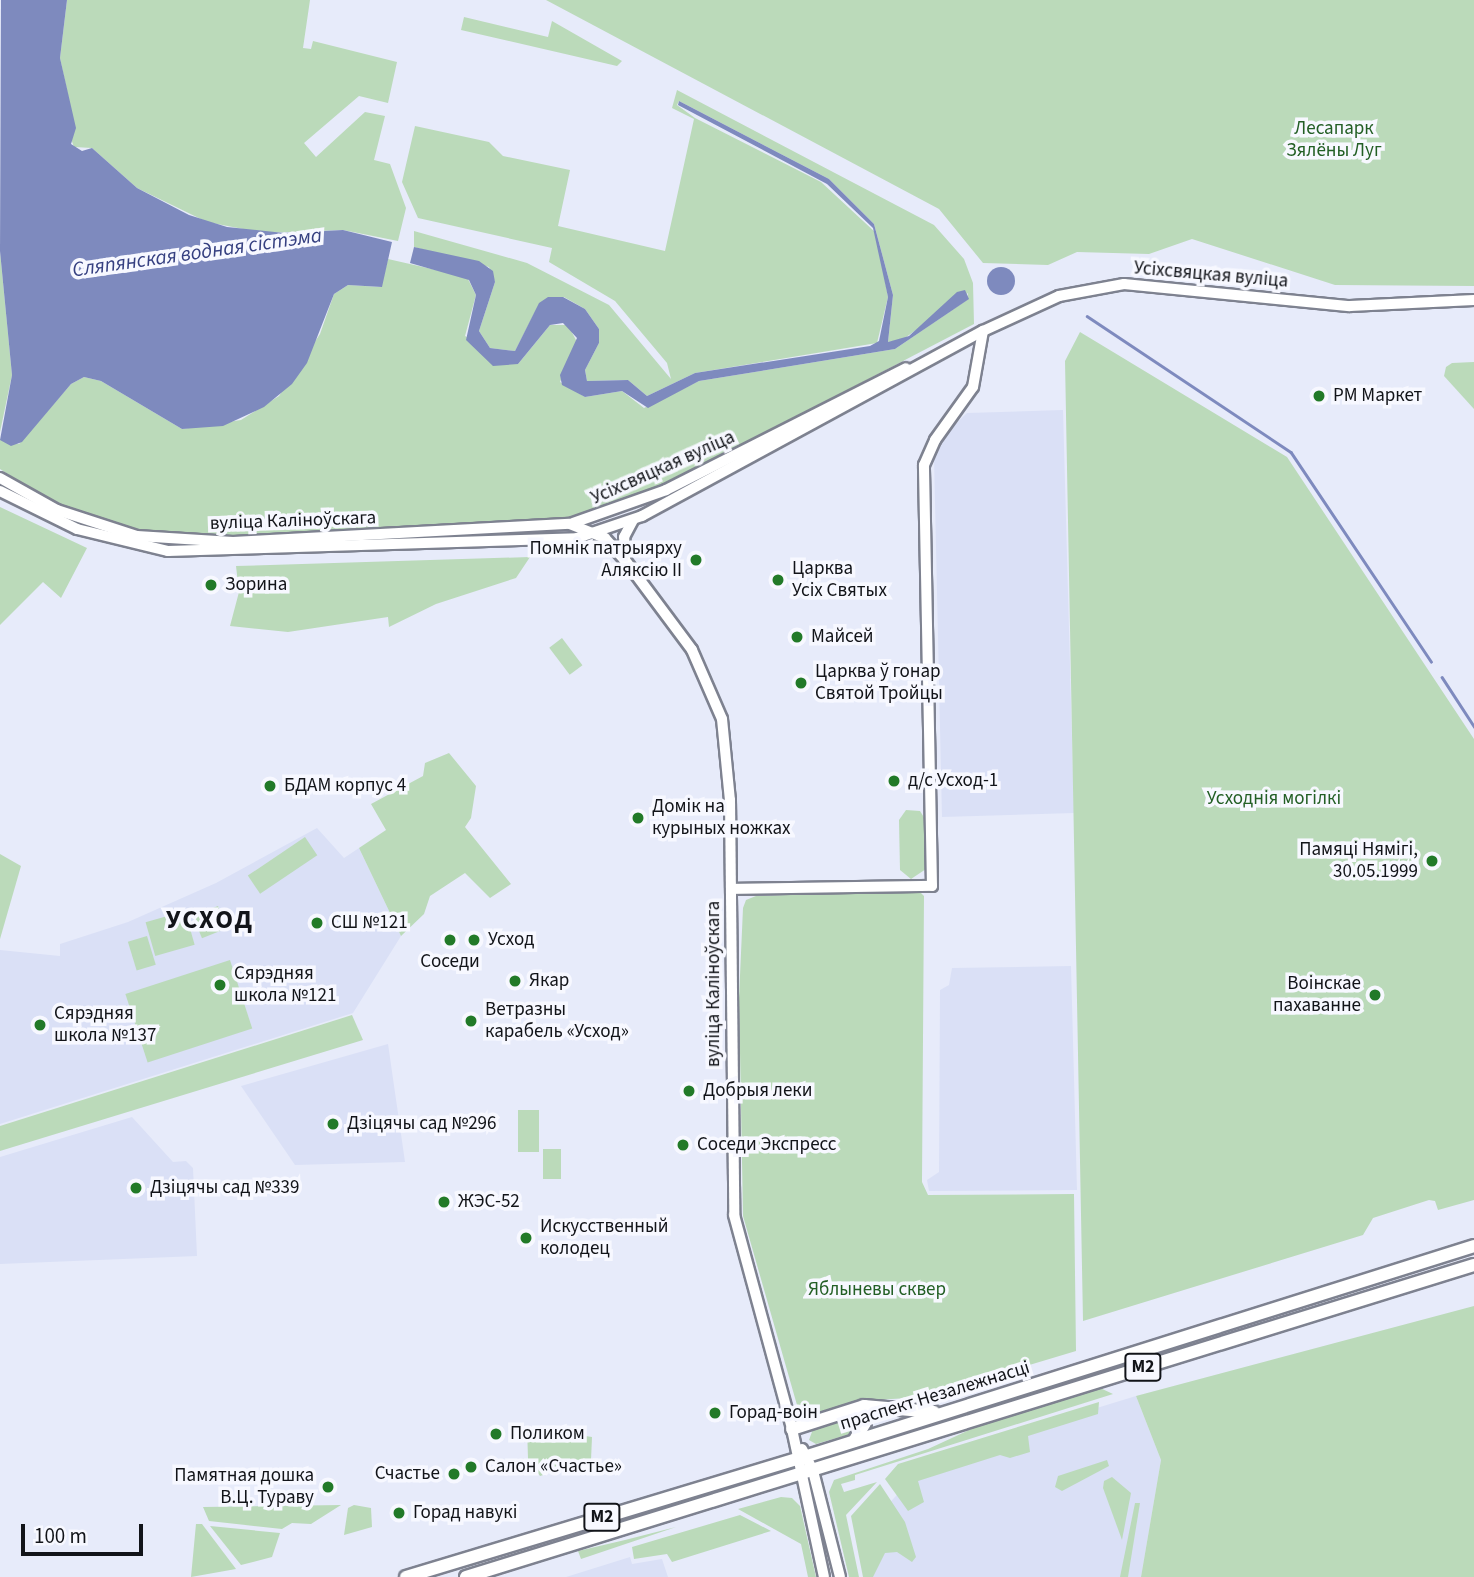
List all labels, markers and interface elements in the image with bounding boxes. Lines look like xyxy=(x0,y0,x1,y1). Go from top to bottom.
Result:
park label: Лесапарк Зялёны Луг xyxy=(1286,118,1382,162)
water label: Сляпянская водная сістэма xyxy=(70,222,324,282)
street label: Усіхсвяцкая вуліца xyxy=(1133,257,1289,293)
place label: РМ Маркет xyxy=(1333,385,1422,407)
marker: РМ Маркет xyxy=(1311,388,1327,404)
street label: Усіхсвяцкая вуліца xyxy=(588,426,738,510)
street label: вуліца Каліноўскага xyxy=(209,507,377,535)
place label: Помнік патрыярху Аляксію II xyxy=(530,538,682,582)
marker: Помнік патрыярху Аляксію II xyxy=(688,552,704,568)
place label: Царква Усіх Святых xyxy=(792,558,887,602)
marker: Царква Усіх Святых xyxy=(770,572,786,588)
place label: Зорина xyxy=(225,574,287,596)
marker: Зорина xyxy=(203,577,219,593)
place label: Майсей xyxy=(811,626,874,648)
marker: Майсей xyxy=(789,629,805,645)
place label: Царква ў гонар Святой Тройцы xyxy=(815,661,943,705)
marker: Царква ў гонар Святой Тройцы xyxy=(793,675,809,691)
place label: д/с Усход-1 xyxy=(908,770,998,792)
marker: д/с Усход-1 xyxy=(886,773,902,789)
place label: БДАМ корпус 4 xyxy=(284,775,406,797)
marker: БДАМ корпус 4 xyxy=(262,778,278,794)
park label: Усходнія могілкі xyxy=(1207,788,1341,810)
place label: Домік на курыных ножках xyxy=(652,796,790,840)
marker: Домік на курыных ножках xyxy=(630,810,646,826)
place label: Памяці Нямігі, 30.05.1999 xyxy=(1299,839,1418,883)
marker: Памяці Нямігі, 30.05.1999 xyxy=(1424,853,1440,869)
street label: вуліца Каліноўскага xyxy=(703,901,725,1067)
district label: УСХОД xyxy=(167,904,253,936)
place label: СШ №121 xyxy=(331,912,408,934)
marker: СШ №121 xyxy=(309,915,325,931)
place label: Усход xyxy=(488,929,534,951)
marker: Соседи xyxy=(442,932,458,948)
marker: Усход xyxy=(466,932,482,948)
place label: Соседи xyxy=(420,951,480,973)
place label: Сярэдняя школа №121 xyxy=(234,963,336,1007)
place label: Якар xyxy=(529,970,569,992)
marker: Якар xyxy=(507,973,523,989)
place label: Воінскае пахаванне xyxy=(1273,973,1361,1017)
marker: Сярэдняя школа №121 xyxy=(212,977,228,993)
marker: Воінскае пахаванне xyxy=(1367,987,1383,1003)
place label: Ветразны карабель «Усход» xyxy=(485,999,629,1043)
place label: Сярэдняя школа №137 xyxy=(54,1003,156,1047)
marker: Ветразны карабель «Усход» xyxy=(463,1013,479,1029)
marker: Сярэдняя школа №137 xyxy=(32,1017,48,1033)
place label: Добрыя леки xyxy=(703,1080,812,1102)
marker: Добрыя леки xyxy=(681,1083,697,1099)
place label: Дзіцячы сад №296 xyxy=(347,1113,496,1135)
marker: Дзіцячы сад №296 xyxy=(325,1116,341,1132)
place label: Соседи Экспресс xyxy=(697,1134,836,1156)
marker: Соседи Экспресс xyxy=(675,1137,691,1153)
place label: Дзіцячы сад №339 xyxy=(150,1177,299,1199)
marker: Дзіцячы сад №339 xyxy=(128,1180,144,1196)
place label: ЖЭС-52 xyxy=(458,1191,520,1213)
marker: ЖЭС-52 xyxy=(436,1194,452,1210)
place label: Искусственный колодец xyxy=(540,1216,669,1260)
marker: Искусственный колодец xyxy=(518,1230,534,1246)
park label: Яблыневы сквер xyxy=(808,1279,946,1301)
road number: М2 xyxy=(1124,1352,1162,1382)
street label: праспект Незалежнасці xyxy=(837,1356,1033,1436)
place label: Горад-воін xyxy=(729,1402,818,1424)
marker: Горад-воін xyxy=(707,1405,723,1421)
place label: Поликом xyxy=(510,1423,585,1445)
marker: Поликом xyxy=(488,1426,504,1442)
place label: Салон «Счастье» xyxy=(485,1456,622,1478)
marker: Салон «Счастье» xyxy=(463,1459,479,1475)
place label: Счастье xyxy=(375,1463,440,1485)
place label: Памятная дошка В.Ц. Тураву xyxy=(174,1465,314,1509)
marker: Счастье xyxy=(446,1466,462,1482)
marker: Памятная дошка В.Ц. Тураву xyxy=(320,1479,336,1495)
place label: Горад навукі xyxy=(413,1502,517,1524)
road number: М2 xyxy=(583,1502,621,1532)
marker: Горад навукі xyxy=(391,1505,407,1521)
scale bar xyxy=(24,1510,147,1554)
text: 100 m xyxy=(34,1521,87,1551)

